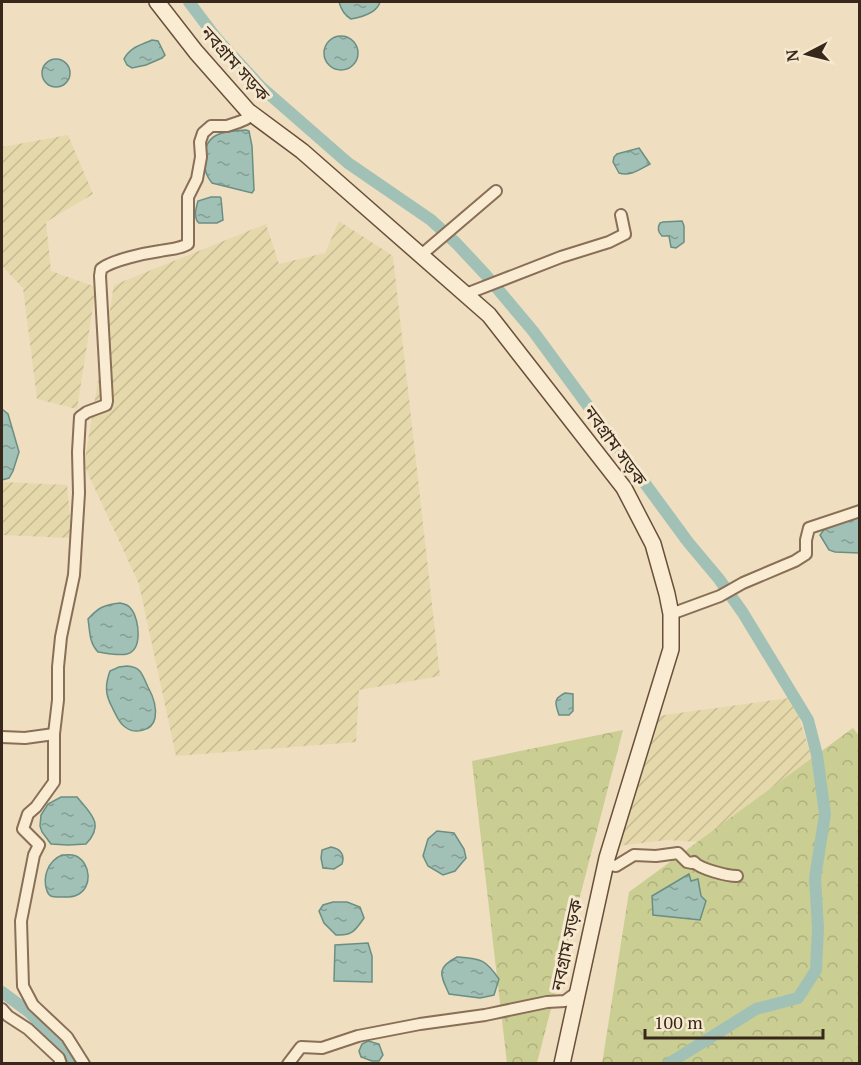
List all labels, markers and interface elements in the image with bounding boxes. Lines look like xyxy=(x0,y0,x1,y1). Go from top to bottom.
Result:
street label: নবগ্রাম সড়ক xyxy=(195,20,276,106)
north arrow xyxy=(777,24,837,84)
text: N xyxy=(780,48,804,63)
street label: নবগ্রাম সড়ক xyxy=(578,400,653,490)
street label: নবগ্রাম সড়ক xyxy=(544,896,588,994)
scale bar xyxy=(645,1002,824,1040)
text: 100 m xyxy=(654,1010,703,1034)

